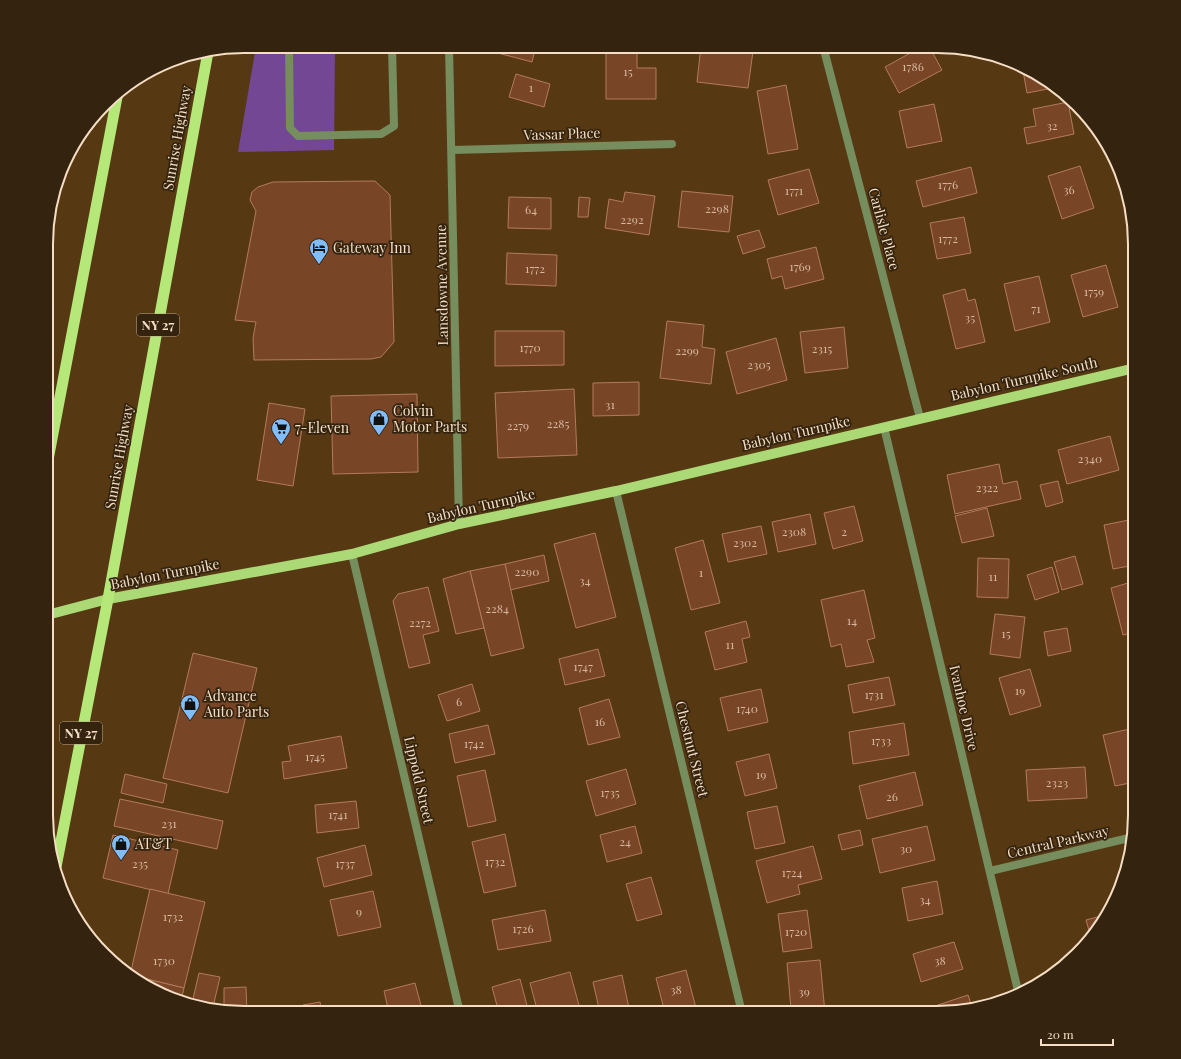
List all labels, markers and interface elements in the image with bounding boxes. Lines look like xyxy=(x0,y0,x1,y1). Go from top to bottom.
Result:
house number: 1786 xyxy=(902,58,924,74)
house number: 15 xyxy=(623,63,633,79)
house number: 1 xyxy=(529,79,534,95)
street label: Sunrise Highway xyxy=(158,84,195,192)
house number: 32 xyxy=(1046,117,1058,133)
street label: Vassar Place xyxy=(522,123,601,144)
house number: 1776 xyxy=(938,176,958,192)
house number: 36 xyxy=(1063,181,1075,197)
house number: 1771 xyxy=(785,182,804,198)
street label: Carlisle Place xyxy=(864,186,905,272)
house number: 2298 xyxy=(705,200,729,216)
house number: 64 xyxy=(525,201,537,217)
house number: 2292 xyxy=(620,211,644,227)
street label: Lansdowne Avenue xyxy=(431,224,452,346)
house number: 1772 xyxy=(938,230,958,246)
hotel icon: Gateway Inn xyxy=(308,237,330,265)
place label: Gateway Inn xyxy=(333,238,412,257)
house number: 1769 xyxy=(789,258,811,274)
house number: 1772 xyxy=(525,260,545,276)
house number: 1759 xyxy=(1084,283,1104,299)
house number: 71 xyxy=(1031,300,1041,316)
house number: 35 xyxy=(965,309,975,325)
road number: NY 27 xyxy=(137,314,179,336)
house number: 1770 xyxy=(519,339,541,355)
house number: 2315 xyxy=(812,340,832,356)
house number: 2299 xyxy=(675,342,699,358)
street label: Babylon Turnpike South xyxy=(949,352,1100,405)
house number: 2305 xyxy=(747,356,771,372)
house number: 31 xyxy=(605,396,615,412)
place label: Colvin Motor Parts xyxy=(393,401,467,436)
street label: Sunrise Highway xyxy=(100,403,137,511)
shop icon: Colvin Motor Parts xyxy=(368,408,390,436)
street label: Babylon Turnpike xyxy=(740,411,852,454)
house number: 2285 xyxy=(547,415,569,431)
supermarket icon: 7-Eleven xyxy=(270,417,292,445)
house number: 2279 xyxy=(507,417,529,433)
place label: 7-Eleven xyxy=(295,418,350,437)
house number: 2340 xyxy=(1078,450,1102,466)
house number: 2322 xyxy=(976,479,999,495)
street label: Babylon Turnpike xyxy=(425,484,537,527)
house number: 2308 xyxy=(782,523,806,539)
house number: 2 xyxy=(841,523,847,539)
house number: 2302 xyxy=(733,534,757,550)
street label: Babylon Turnpike xyxy=(109,554,221,593)
house number: 2290 xyxy=(515,563,539,579)
house number: 1 xyxy=(699,564,704,580)
house number: 11 xyxy=(989,568,998,584)
house number: 34 xyxy=(579,572,591,588)
house number: 2284 xyxy=(485,600,509,616)
house number: 14 xyxy=(847,612,857,628)
house number: 2272 xyxy=(409,614,431,630)
house number: 15 xyxy=(1001,625,1011,641)
house number: 11 xyxy=(726,636,735,652)
house number: 1747 xyxy=(573,658,593,674)
street label: Ivanhoe Drive xyxy=(945,663,984,753)
house number: 19 xyxy=(1015,682,1025,698)
place label: Advance Auto Parts xyxy=(203,686,269,721)
house number: 1731 xyxy=(864,686,884,702)
shop icon: Advance Auto Parts xyxy=(179,693,201,721)
house number: 6 xyxy=(456,693,462,709)
street label: Chestnut Street xyxy=(671,699,714,800)
house number: 1740 xyxy=(736,700,758,716)
house number: 16 xyxy=(595,713,605,729)
road number: NY 27 xyxy=(60,722,102,744)
house number: 1733 xyxy=(871,732,891,748)
street label: Lippold Street xyxy=(400,734,439,826)
house number: 1742 xyxy=(464,735,485,751)
house number: 1745 xyxy=(305,748,325,764)
house number: 19 xyxy=(756,766,766,782)
house number: 2323 xyxy=(1046,774,1068,790)
house number: 1735 xyxy=(600,784,620,800)
house number: 26 xyxy=(886,788,898,804)
house number: 1741 xyxy=(328,806,348,822)
house number: 231 xyxy=(161,815,177,831)
street label: Central Parkway xyxy=(1005,821,1111,862)
shop icon: AT&T xyxy=(110,833,132,861)
house number: 24 xyxy=(619,833,631,849)
place label: AT&T xyxy=(134,834,172,853)
house number: 30 xyxy=(900,840,912,856)
house number: 1732 xyxy=(485,853,505,869)
house number: 235 xyxy=(132,855,148,871)
house number: 1737 xyxy=(335,855,355,871)
house number: 1724 xyxy=(782,864,803,880)
house number: 34 xyxy=(919,891,931,907)
house number: 9 xyxy=(356,903,362,919)
house number: 1732 xyxy=(163,908,183,924)
house number: 1726 xyxy=(512,920,534,936)
house number: 1720 xyxy=(785,923,807,939)
house number: 1730 xyxy=(153,952,175,968)
house number: 38 xyxy=(934,952,946,968)
house number: 38 xyxy=(670,981,682,997)
house number: 39 xyxy=(798,983,810,999)
scale bar xyxy=(1041,1021,1113,1047)
text: 20 m xyxy=(1047,1026,1074,1042)

